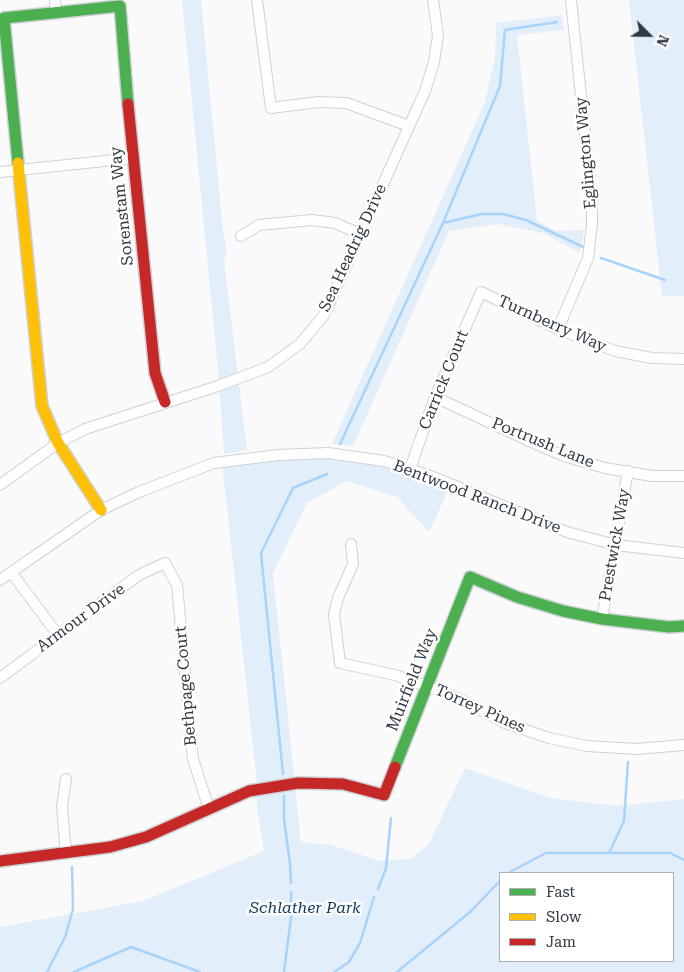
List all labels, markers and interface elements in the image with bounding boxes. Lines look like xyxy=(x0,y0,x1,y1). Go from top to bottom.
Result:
north arrow xyxy=(624,10,674,60)
text: N xyxy=(653,33,672,49)
street label: Eglington Way xyxy=(572,96,600,210)
street label: Sorenstam Way xyxy=(106,146,138,266)
street label: Sea Headrig Drive xyxy=(315,181,391,315)
street label: Turnberry Way xyxy=(495,292,609,356)
street label: Carrick Court xyxy=(415,327,473,433)
street label: Portrush Lane xyxy=(489,414,597,472)
street label: Bentwood Ranch Drive xyxy=(391,456,563,538)
street label: Prestwick Way xyxy=(596,487,634,603)
street label: Armour Drive xyxy=(33,580,129,656)
street label: Bethpage Court xyxy=(171,625,201,747)
street label: Muirfield Way xyxy=(383,626,441,734)
street label: Torrey Pines xyxy=(432,681,528,737)
legend xyxy=(499,872,674,962)
text: Fast xyxy=(546,883,575,901)
park label: Schlather Park xyxy=(249,898,361,918)
text: Slow xyxy=(546,908,581,926)
text: Jam xyxy=(546,933,576,951)

